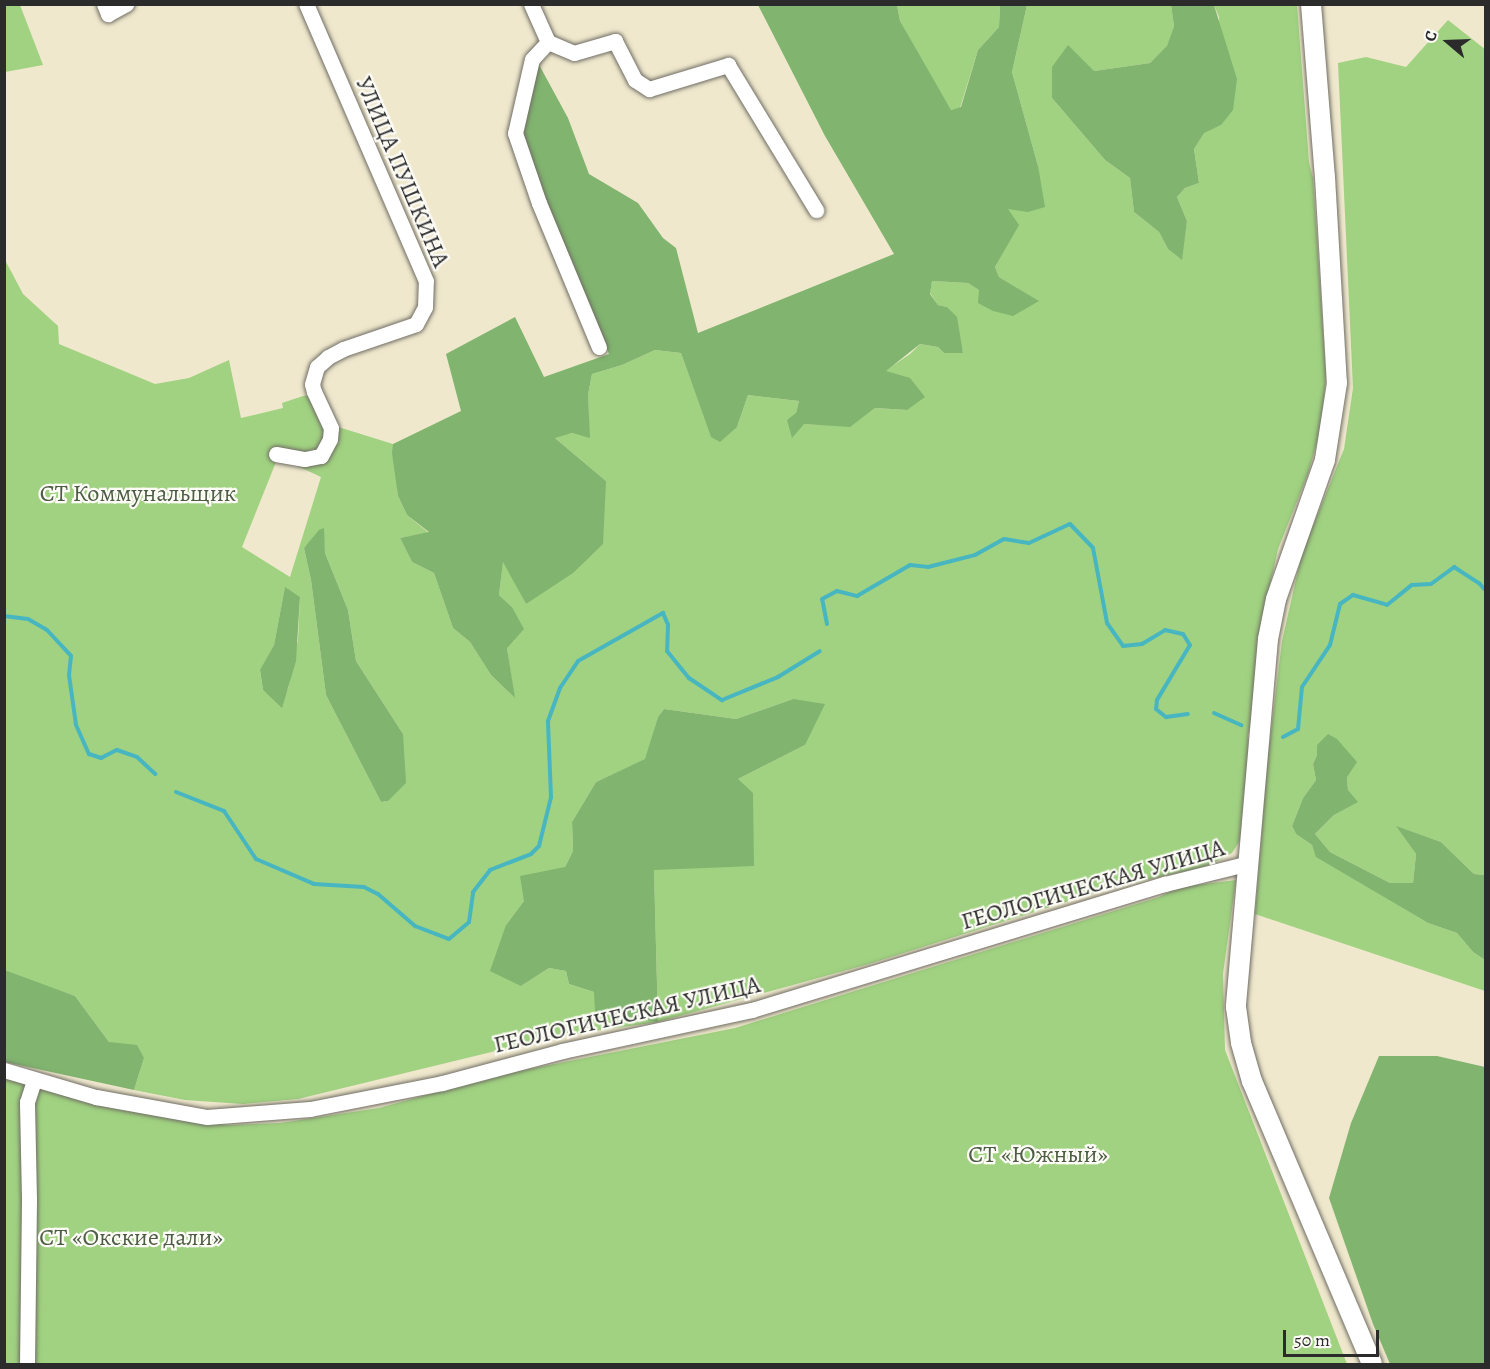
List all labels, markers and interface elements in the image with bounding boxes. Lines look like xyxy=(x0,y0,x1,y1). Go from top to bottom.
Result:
north arrow xyxy=(1418,12,1478,72)
text: С xyxy=(1419,28,1443,44)
street label: УЛИЦА ПУШКИНА xyxy=(349,72,455,272)
park label: СТ Коммунальщик xyxy=(40,480,236,508)
street label: ГЕОЛОГИЧЕСКАЯ УЛИЦА xyxy=(958,834,1228,936)
street label: ГЕОЛОГИЧЕСКАЯ УЛИЦА xyxy=(491,970,763,1060)
park label: СТ «Южный» xyxy=(968,1141,1108,1169)
park label: СТ «Окские дали» xyxy=(39,1224,223,1252)
scale bar xyxy=(1286,1318,1382,1356)
text: 50 m xyxy=(1294,1328,1330,1352)

